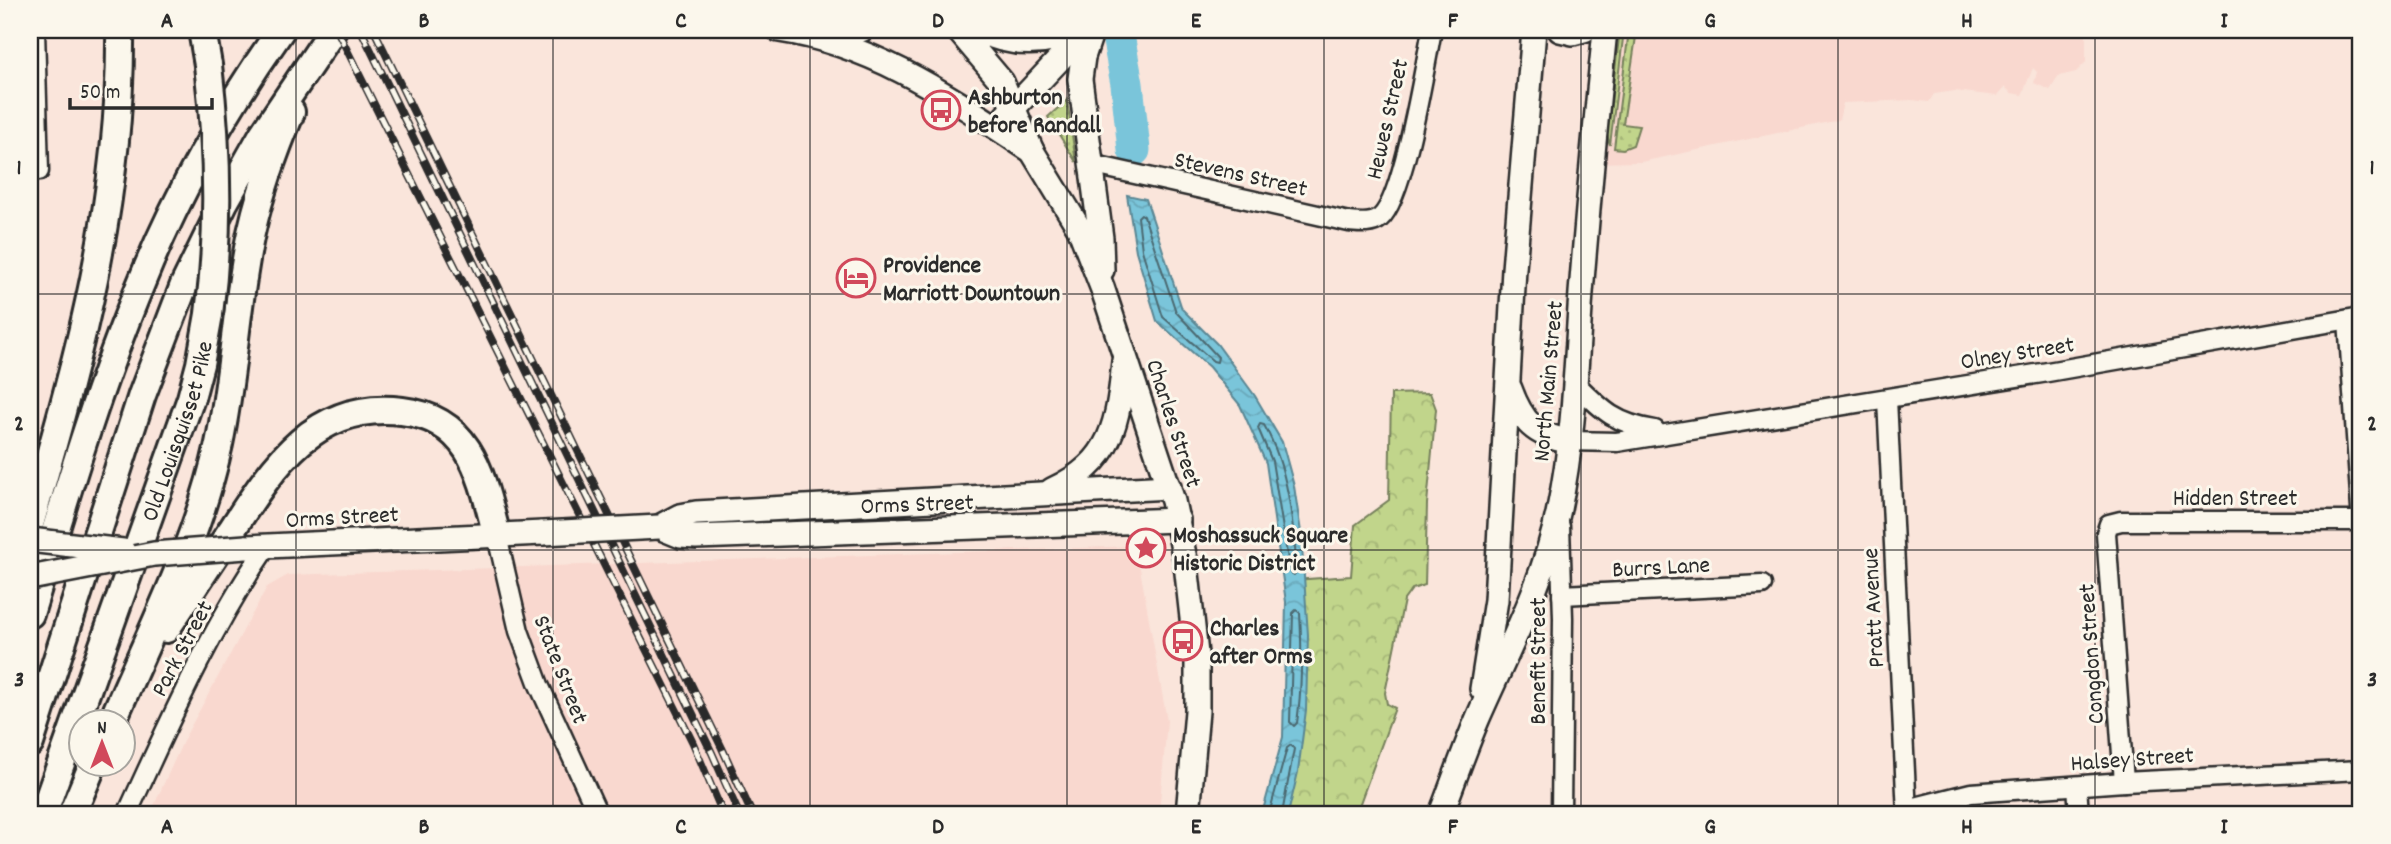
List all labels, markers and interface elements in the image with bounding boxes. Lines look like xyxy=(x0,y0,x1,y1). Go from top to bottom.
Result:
text: A xyxy=(161,6,173,39)
text: B xyxy=(419,6,430,39)
text: C xyxy=(675,6,687,39)
text: D xyxy=(932,6,944,39)
text: E xyxy=(1191,6,1202,39)
text: F xyxy=(1448,6,1459,39)
text: G xyxy=(1704,6,1716,39)
text: H xyxy=(1961,6,1973,39)
text: I xyxy=(2220,6,2228,39)
street label: Hewes Street xyxy=(1359,56,1419,183)
scale bar xyxy=(70,66,212,110)
text: 50 m xyxy=(80,79,120,109)
place label: Ashburton before Randall xyxy=(968,82,1101,144)
bus stop icon: Ashburton before Randall xyxy=(920,89,962,131)
street label: Stevens Street xyxy=(1170,144,1310,208)
text: 1 xyxy=(16,153,22,186)
text: 1 xyxy=(2369,153,2375,186)
place label: Providence Marriott Downtown xyxy=(883,250,1060,312)
hotel icon: Providence Marriott Downtown xyxy=(835,257,877,299)
street label: North Main Street xyxy=(1526,299,1574,463)
street label: Olney Street xyxy=(1958,329,2077,381)
street label: Old Louisquisset Pike xyxy=(134,339,224,527)
street label: Charles Street xyxy=(1135,355,1209,493)
text: 2 xyxy=(14,409,24,442)
text: 2 xyxy=(2367,409,2377,442)
street label: Hidden Street xyxy=(2173,483,2297,517)
street label: Orms Street xyxy=(860,487,974,525)
street label: Orms Street xyxy=(285,499,400,539)
place label: Moshassuck Square Historic District xyxy=(1173,520,1348,582)
place icon: Moshassuck Square Historic District xyxy=(1125,527,1167,569)
street label: Pratt Avenue xyxy=(1855,547,1895,669)
street label: Burrs Lane xyxy=(1611,549,1711,589)
street label: Congdon Street xyxy=(2071,582,2115,725)
street label: Park Street xyxy=(144,595,223,704)
street label: Benefit Street xyxy=(1523,597,1557,725)
street label: State Street xyxy=(523,611,596,729)
place label: Charles after Orms xyxy=(1210,613,1313,675)
bus stop icon: Charles after Orms xyxy=(1162,620,1204,662)
text: 3 xyxy=(14,665,24,698)
text: 3 xyxy=(2367,665,2377,698)
north arrow xyxy=(66,708,136,778)
text: N xyxy=(97,716,107,743)
street label: Halsey Street xyxy=(2069,740,2195,782)
text: A xyxy=(161,812,173,844)
text: B xyxy=(419,812,430,844)
text: C xyxy=(675,812,687,844)
text: D xyxy=(932,812,944,844)
text: E xyxy=(1191,812,1202,844)
text: F xyxy=(1448,812,1459,844)
text: G xyxy=(1704,812,1716,844)
text: H xyxy=(1961,812,1973,844)
text: I xyxy=(2220,812,2228,844)

